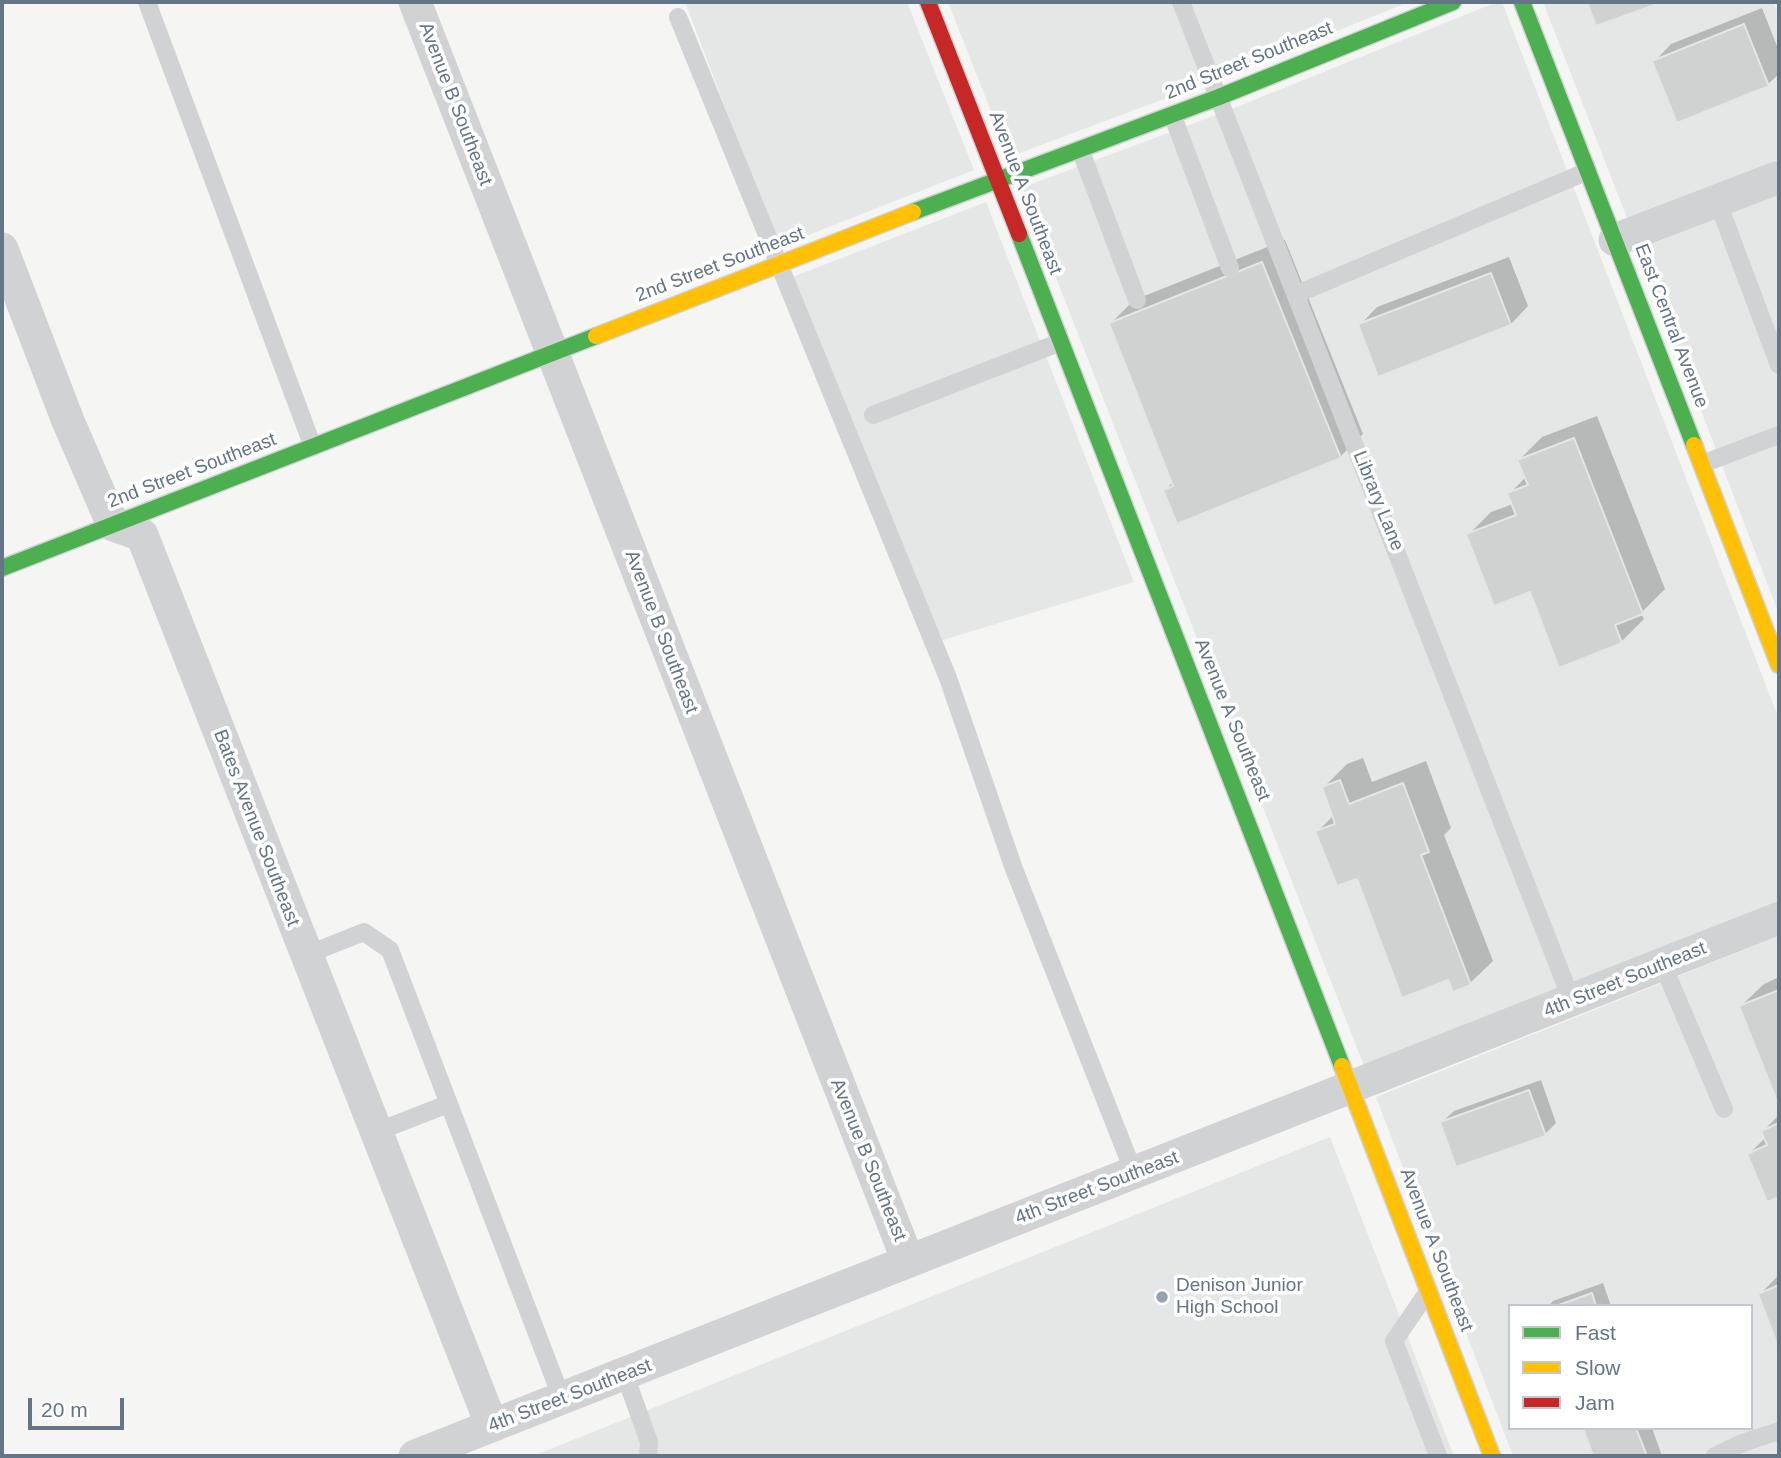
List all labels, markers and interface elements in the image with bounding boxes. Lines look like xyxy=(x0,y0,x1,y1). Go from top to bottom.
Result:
street label: 2nd Street Southeast xyxy=(1162,17,1336,105)
street label: Avenue B Southeast xyxy=(413,19,497,189)
street label: Avenue A Southeast xyxy=(983,108,1067,278)
street label: 2nd Street Southeast xyxy=(633,222,807,308)
street label: East Central Avenue xyxy=(1629,241,1713,411)
street label: 2nd Street Southeast xyxy=(105,428,279,514)
street label: Library Lane xyxy=(1348,448,1408,554)
street label: Avenue B Southeast xyxy=(619,547,703,717)
street label: Avenue A Southeast xyxy=(1189,636,1275,804)
street label: Bates Avenue Southeast xyxy=(208,726,304,930)
street label: 4th Street Southeast xyxy=(1540,937,1710,1023)
street label: Avenue B Southeast xyxy=(825,1076,911,1244)
street label: 4th Street Southeast xyxy=(1012,1146,1182,1230)
street label: Avenue A Southeast xyxy=(1394,1165,1478,1335)
place label: Denison Junior High School xyxy=(1176,1275,1303,1319)
marker: Denison Junior High School xyxy=(1154,1289,1170,1305)
legend xyxy=(1508,1304,1753,1430)
text: Fast xyxy=(1575,1321,1616,1344)
street label: 4th Street Southeast xyxy=(485,1354,655,1438)
text: Slow xyxy=(1575,1356,1621,1379)
scale bar xyxy=(32,1384,128,1428)
text: Jam xyxy=(1575,1391,1615,1414)
text: 20 m xyxy=(41,1398,88,1421)

